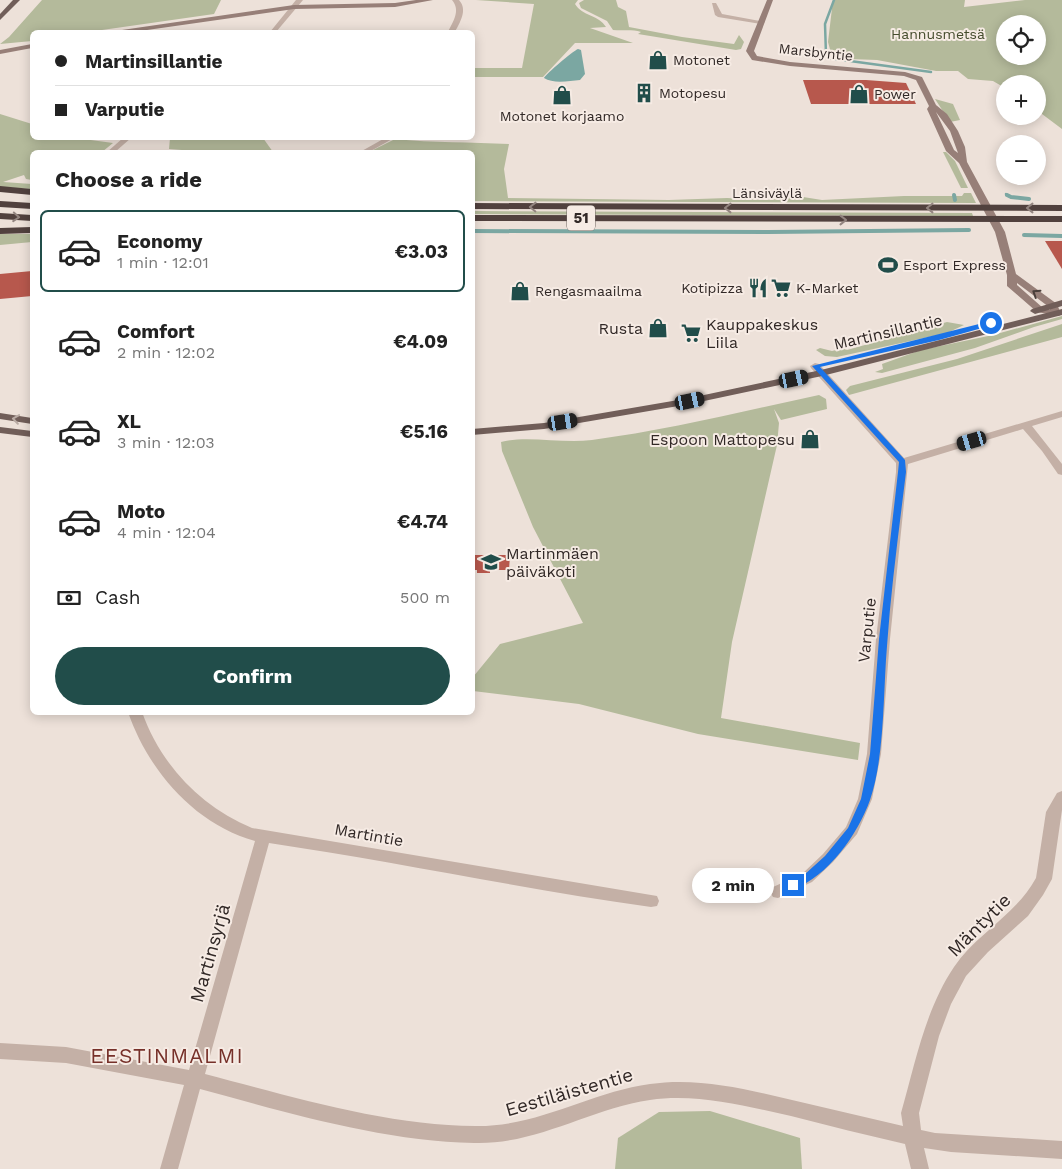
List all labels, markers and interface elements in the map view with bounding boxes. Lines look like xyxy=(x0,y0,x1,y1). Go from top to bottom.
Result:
map controls xyxy=(996,15,1046,185)
button: locate xyxy=(996,15,1046,65)
park label: Hannusmetsä xyxy=(891,26,985,42)
street label: Marsbyntie xyxy=(778,40,854,64)
shop icon: Motonet xyxy=(647,49,669,71)
text: Martinsillantie xyxy=(85,50,223,73)
place label: Motonet xyxy=(673,52,730,68)
button: + xyxy=(996,75,1046,125)
building icon: Motopesu xyxy=(633,82,655,104)
shop icon: Power xyxy=(848,83,870,105)
shop icon: Motonet korjaamo xyxy=(551,84,573,106)
place label: Motopesu xyxy=(659,85,726,101)
place label: Power xyxy=(874,86,916,102)
text: Varputie xyxy=(85,98,165,121)
place label: Motonet korjaamo xyxy=(500,108,624,124)
button: − xyxy=(996,135,1046,185)
text: Choose a ride xyxy=(55,167,202,192)
street label: Länsiväylä xyxy=(732,185,802,201)
one-way arrow xyxy=(529,201,537,212)
one-way arrow xyxy=(724,203,732,213)
one-way arrow xyxy=(926,203,934,213)
one-way arrow xyxy=(1026,203,1034,213)
road number: 51 xyxy=(567,206,595,230)
one-way arrow xyxy=(13,212,21,223)
one-way arrow xyxy=(840,215,847,225)
icon: car xyxy=(57,229,102,274)
text: Economy xyxy=(117,230,202,253)
text: €3.03 xyxy=(395,240,448,263)
text: 1 min · 12:01 xyxy=(117,253,209,272)
sports icon: Esport Express xyxy=(877,254,899,276)
place label: Esport Express xyxy=(903,257,1006,273)
restaurant icon: Kotipizza xyxy=(747,277,769,299)
supermarket icon: K-Market xyxy=(770,277,792,299)
shop icon: Rengasmaailma xyxy=(509,280,531,302)
place label: Kotipizza xyxy=(681,280,743,296)
place label: K-Market xyxy=(796,280,859,296)
place label: Rengasmaailma xyxy=(535,283,642,299)
one-way arrow xyxy=(1033,290,1042,299)
street label: Martinsillantie xyxy=(832,310,944,354)
route start xyxy=(980,312,1002,334)
place label: Kauppakeskus Liila xyxy=(706,315,818,352)
shop icon: Rusta xyxy=(647,317,669,339)
icon: car xyxy=(57,319,102,364)
place label: Rusta xyxy=(598,319,643,338)
text: Comfort xyxy=(117,320,195,343)
supermarket icon: Kauppakeskus Liila xyxy=(680,322,702,344)
text: €4.09 xyxy=(393,330,448,353)
text: 2 min · 12:02 xyxy=(117,343,215,362)
car xyxy=(777,369,810,389)
car xyxy=(673,391,706,411)
icon: car xyxy=(57,409,102,454)
text: XL xyxy=(117,410,141,433)
car xyxy=(547,412,578,432)
one-way arrow xyxy=(12,414,21,424)
text: €5.16 xyxy=(400,420,448,443)
shop icon: Espoon Mattopesu xyxy=(799,428,821,450)
place label: Espoon Mattopesu xyxy=(650,430,795,449)
car xyxy=(955,430,988,452)
text: 3 min · 12:03 xyxy=(117,433,215,452)
icon: car xyxy=(57,499,102,544)
text: Moto xyxy=(117,500,165,523)
text: €4.74 xyxy=(397,510,448,533)
text: 4 min · 12:04 xyxy=(117,523,216,542)
place label: Martinmäen päiväkoti xyxy=(506,544,599,581)
school or university icon: Martinmäen päiväkoti xyxy=(480,551,502,573)
icon: cash xyxy=(55,584,83,612)
text: Cash xyxy=(95,586,141,609)
text: 500 m xyxy=(400,588,450,607)
street label: Varputie xyxy=(854,597,880,663)
button: Confirm xyxy=(55,647,450,705)
street label: Martintie xyxy=(333,820,405,850)
callout: 2 min xyxy=(693,868,776,902)
route end xyxy=(782,874,804,896)
text: 2 min xyxy=(711,876,755,895)
street label: Mäntytie xyxy=(942,888,1016,962)
street label: Martinsyrjä xyxy=(185,901,235,1005)
district label: EESTINMALMI xyxy=(90,1043,244,1068)
street label: Eestiläistentie xyxy=(502,1063,636,1121)

